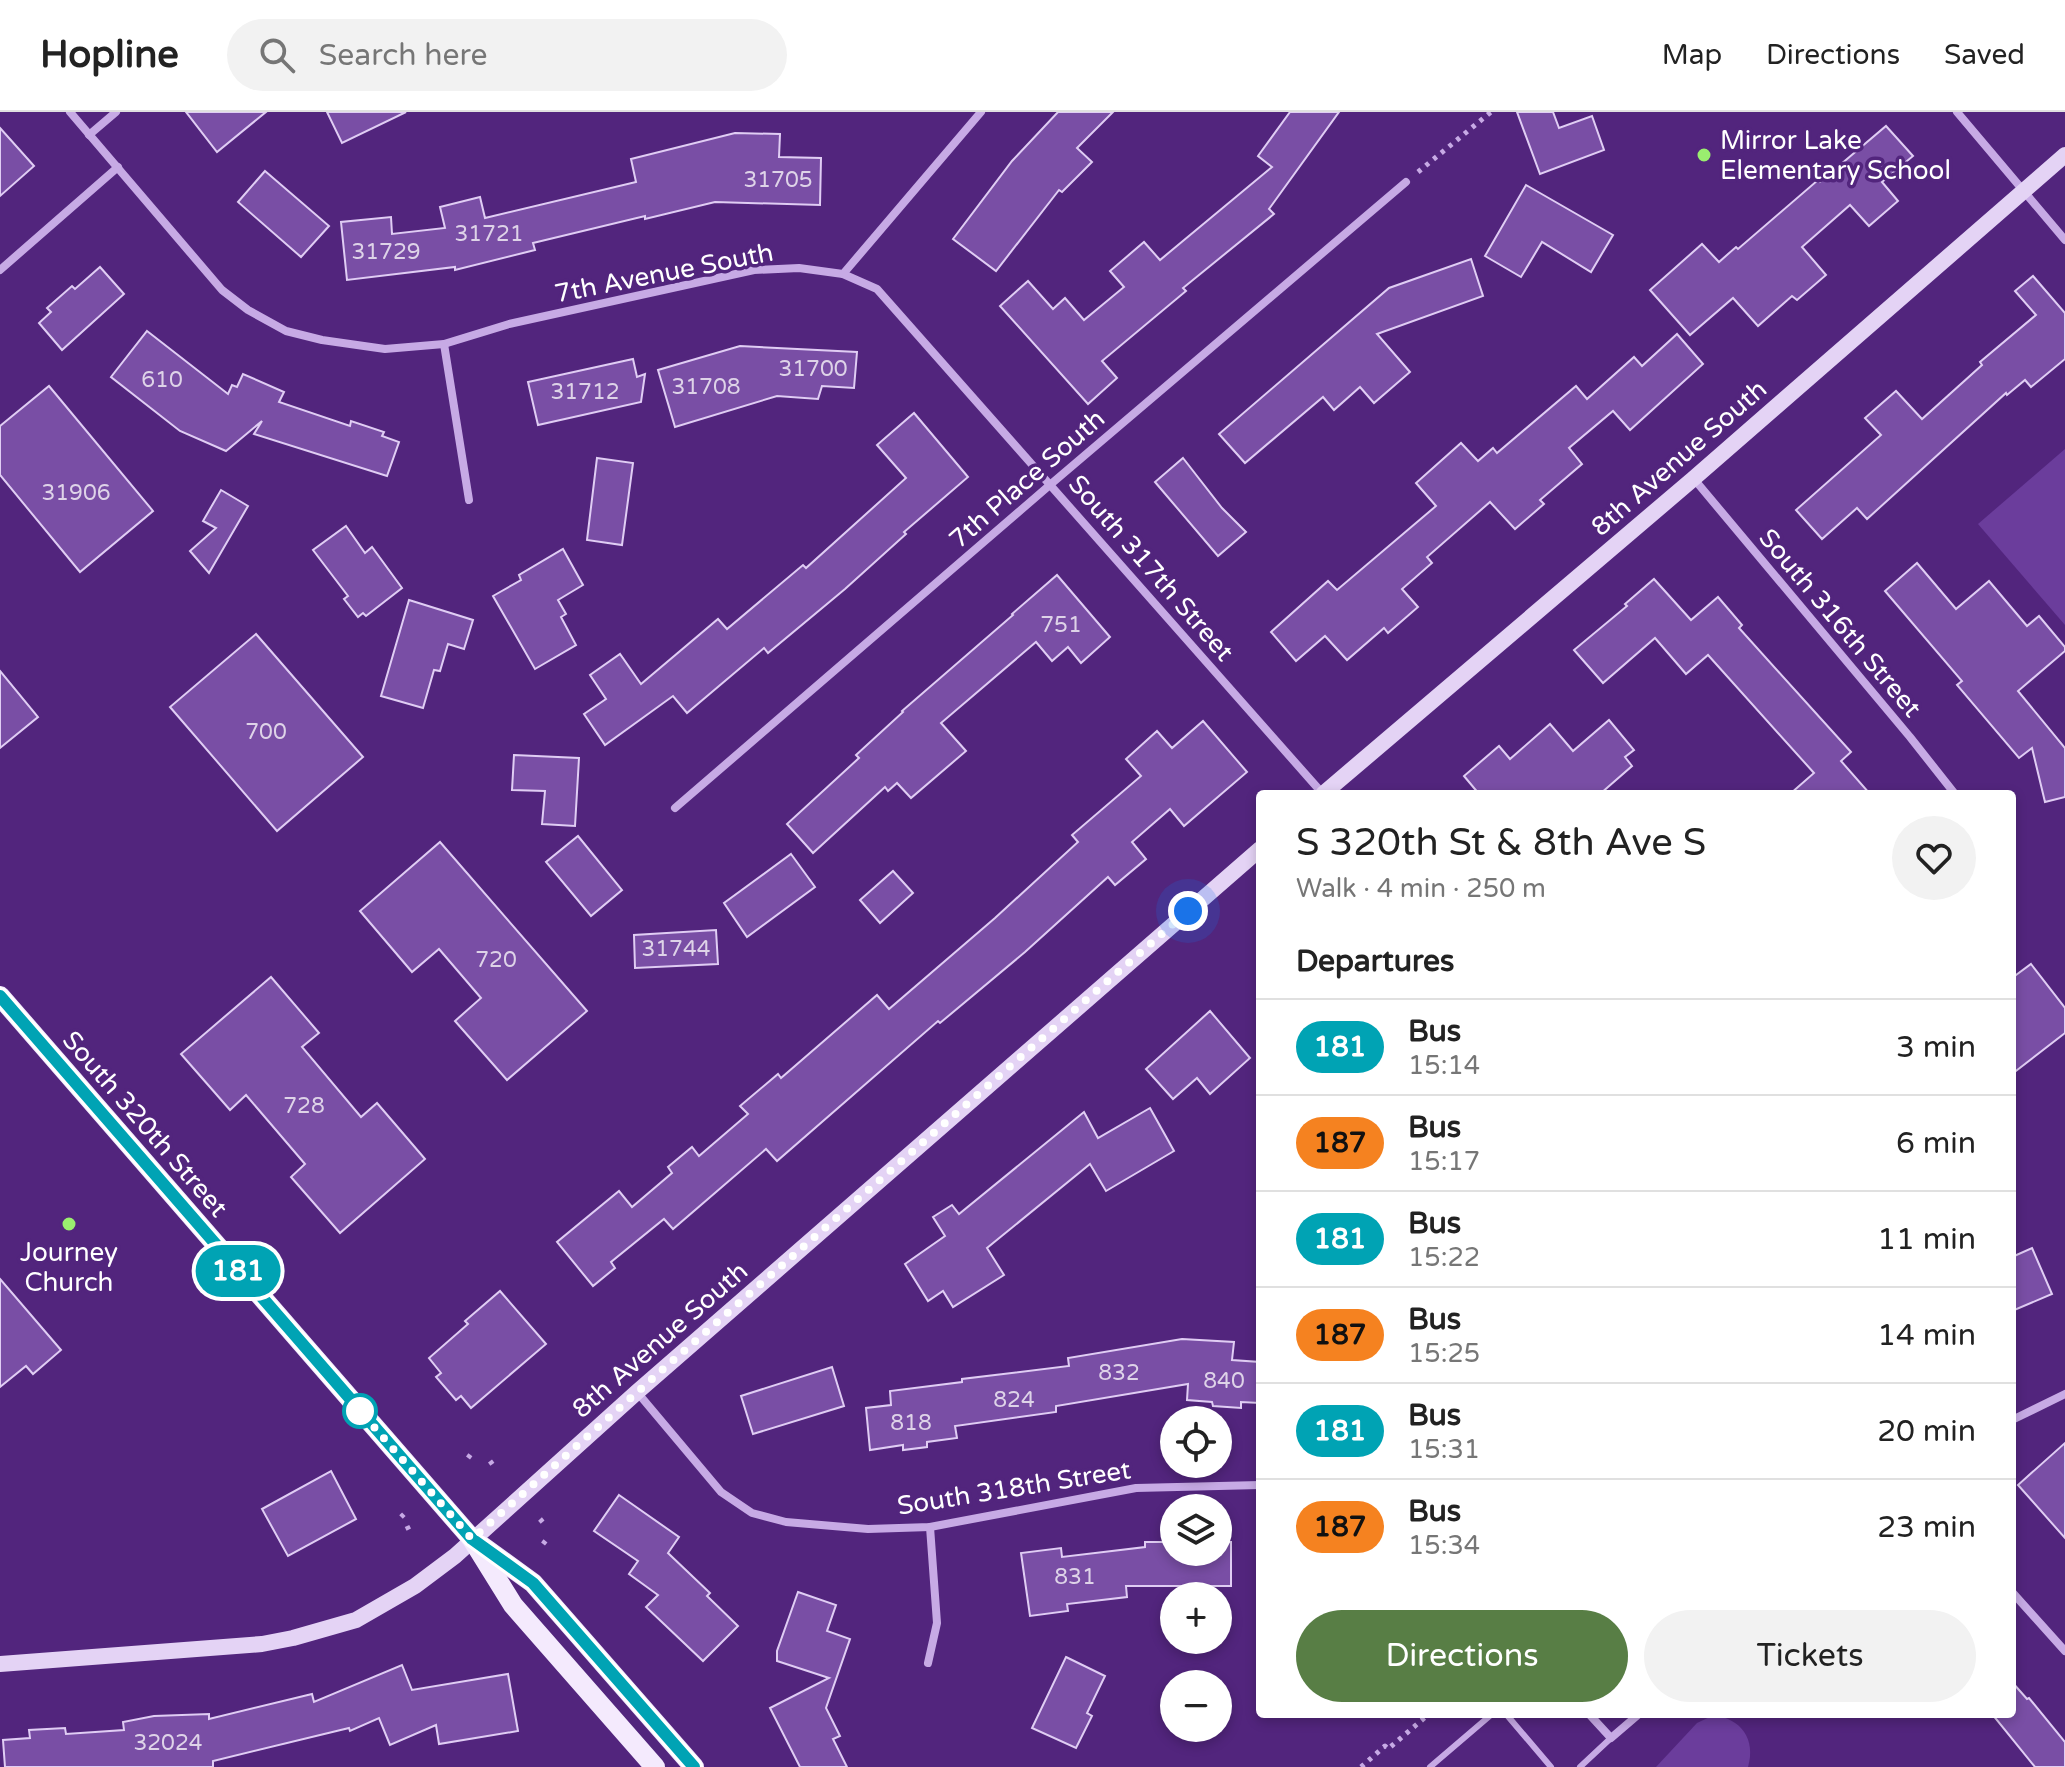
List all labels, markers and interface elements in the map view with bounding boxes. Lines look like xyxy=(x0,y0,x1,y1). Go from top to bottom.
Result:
search box xyxy=(227,19,787,91)
text: Hopline xyxy=(40,32,179,78)
icon: search xyxy=(255,33,299,77)
text: Search here xyxy=(319,37,488,74)
text: Map xyxy=(1662,38,1722,72)
text: Directions xyxy=(1766,38,1900,72)
text: Saved xyxy=(1944,38,2025,72)
place label: Mirror Lake Elementary School xyxy=(1720,125,1951,186)
marker: Mirror Lake Elementary School xyxy=(1695,146,1713,164)
house number: 31705 xyxy=(743,167,813,193)
house number: 31721 xyxy=(454,221,524,247)
street label: 7th Avenue South xyxy=(552,237,776,309)
house number: 31729 xyxy=(351,239,421,265)
house number: 31700 xyxy=(778,356,848,382)
house number: 610 xyxy=(141,367,183,393)
street label: 8th Avenue South xyxy=(1585,373,1773,543)
house number: 31708 xyxy=(671,374,741,400)
house number: 31712 xyxy=(550,379,620,405)
street label: 7th Place South xyxy=(943,403,1111,555)
street label: South 317th Street xyxy=(1062,469,1240,667)
house number: 31906 xyxy=(41,480,111,506)
street label: South 316th Street xyxy=(1752,523,1928,723)
house number: 751 xyxy=(1040,612,1082,638)
house number: 700 xyxy=(245,719,287,745)
button: heart xyxy=(1892,816,1976,900)
text: S 320th St & 8th Ave S xyxy=(1296,820,1706,866)
text: Walk · 4 min · 250 m xyxy=(1296,873,1546,904)
your location xyxy=(1168,891,1208,931)
house number: 31744 xyxy=(641,936,711,962)
text: Departures xyxy=(1296,943,1454,980)
house number: 720 xyxy=(475,947,517,973)
text: Bus xyxy=(1408,1013,1461,1050)
street label: South 320th Street xyxy=(56,1025,234,1223)
text: 3 min xyxy=(1896,1029,1976,1066)
text: 181 xyxy=(1314,1030,1366,1064)
text: 15:14 xyxy=(1408,1050,1480,1081)
house number: 728 xyxy=(283,1093,325,1119)
text: Bus xyxy=(1408,1109,1461,1146)
text: 6 min xyxy=(1896,1125,1976,1162)
text: 187 xyxy=(1314,1126,1366,1160)
text: 15:17 xyxy=(1408,1146,1480,1177)
text: Bus xyxy=(1408,1205,1461,1242)
marker: Journey Church xyxy=(60,1215,78,1233)
text: 11 min xyxy=(1877,1221,1976,1258)
text: 181 xyxy=(1314,1222,1366,1256)
place label: Journey Church xyxy=(20,1237,118,1298)
text: 15:22 xyxy=(1408,1242,1480,1273)
line badge: 181 xyxy=(192,1245,284,1297)
text: 181 xyxy=(212,1254,264,1288)
street label: 8th Avenue South xyxy=(566,1255,754,1425)
text: Bus xyxy=(1408,1301,1461,1338)
text: 14 min xyxy=(1877,1317,1976,1354)
text: 187 xyxy=(1314,1318,1366,1352)
text: 15:25 xyxy=(1408,1338,1480,1369)
house number: 832 xyxy=(1098,1360,1140,1386)
house number: 840 xyxy=(1203,1368,1245,1394)
house number: 824 xyxy=(993,1387,1035,1413)
unlabelled marker xyxy=(343,1394,377,1428)
text: Bus xyxy=(1408,1397,1461,1434)
map controls xyxy=(1160,1406,1232,1742)
button: locate xyxy=(1160,1406,1232,1478)
house number: 818 xyxy=(890,1410,932,1436)
text: 20 min xyxy=(1877,1413,1976,1450)
text: 181 xyxy=(1314,1414,1366,1448)
text: 15:31 xyxy=(1408,1434,1480,1465)
street label: South 318th Street xyxy=(895,1454,1133,1522)
text: Bus xyxy=(1408,1493,1461,1530)
button: layers xyxy=(1160,1494,1232,1566)
text: 23 min xyxy=(1877,1509,1976,1546)
text: 187 xyxy=(1314,1510,1366,1544)
text: 15:34 xyxy=(1408,1530,1480,1561)
house number: 831 xyxy=(1054,1564,1096,1590)
button: + xyxy=(1160,1582,1232,1654)
button: Directions xyxy=(1296,1610,1628,1702)
button: Tickets xyxy=(1644,1610,1976,1702)
button: − xyxy=(1160,1670,1232,1742)
house number: 32024 xyxy=(133,1730,203,1756)

